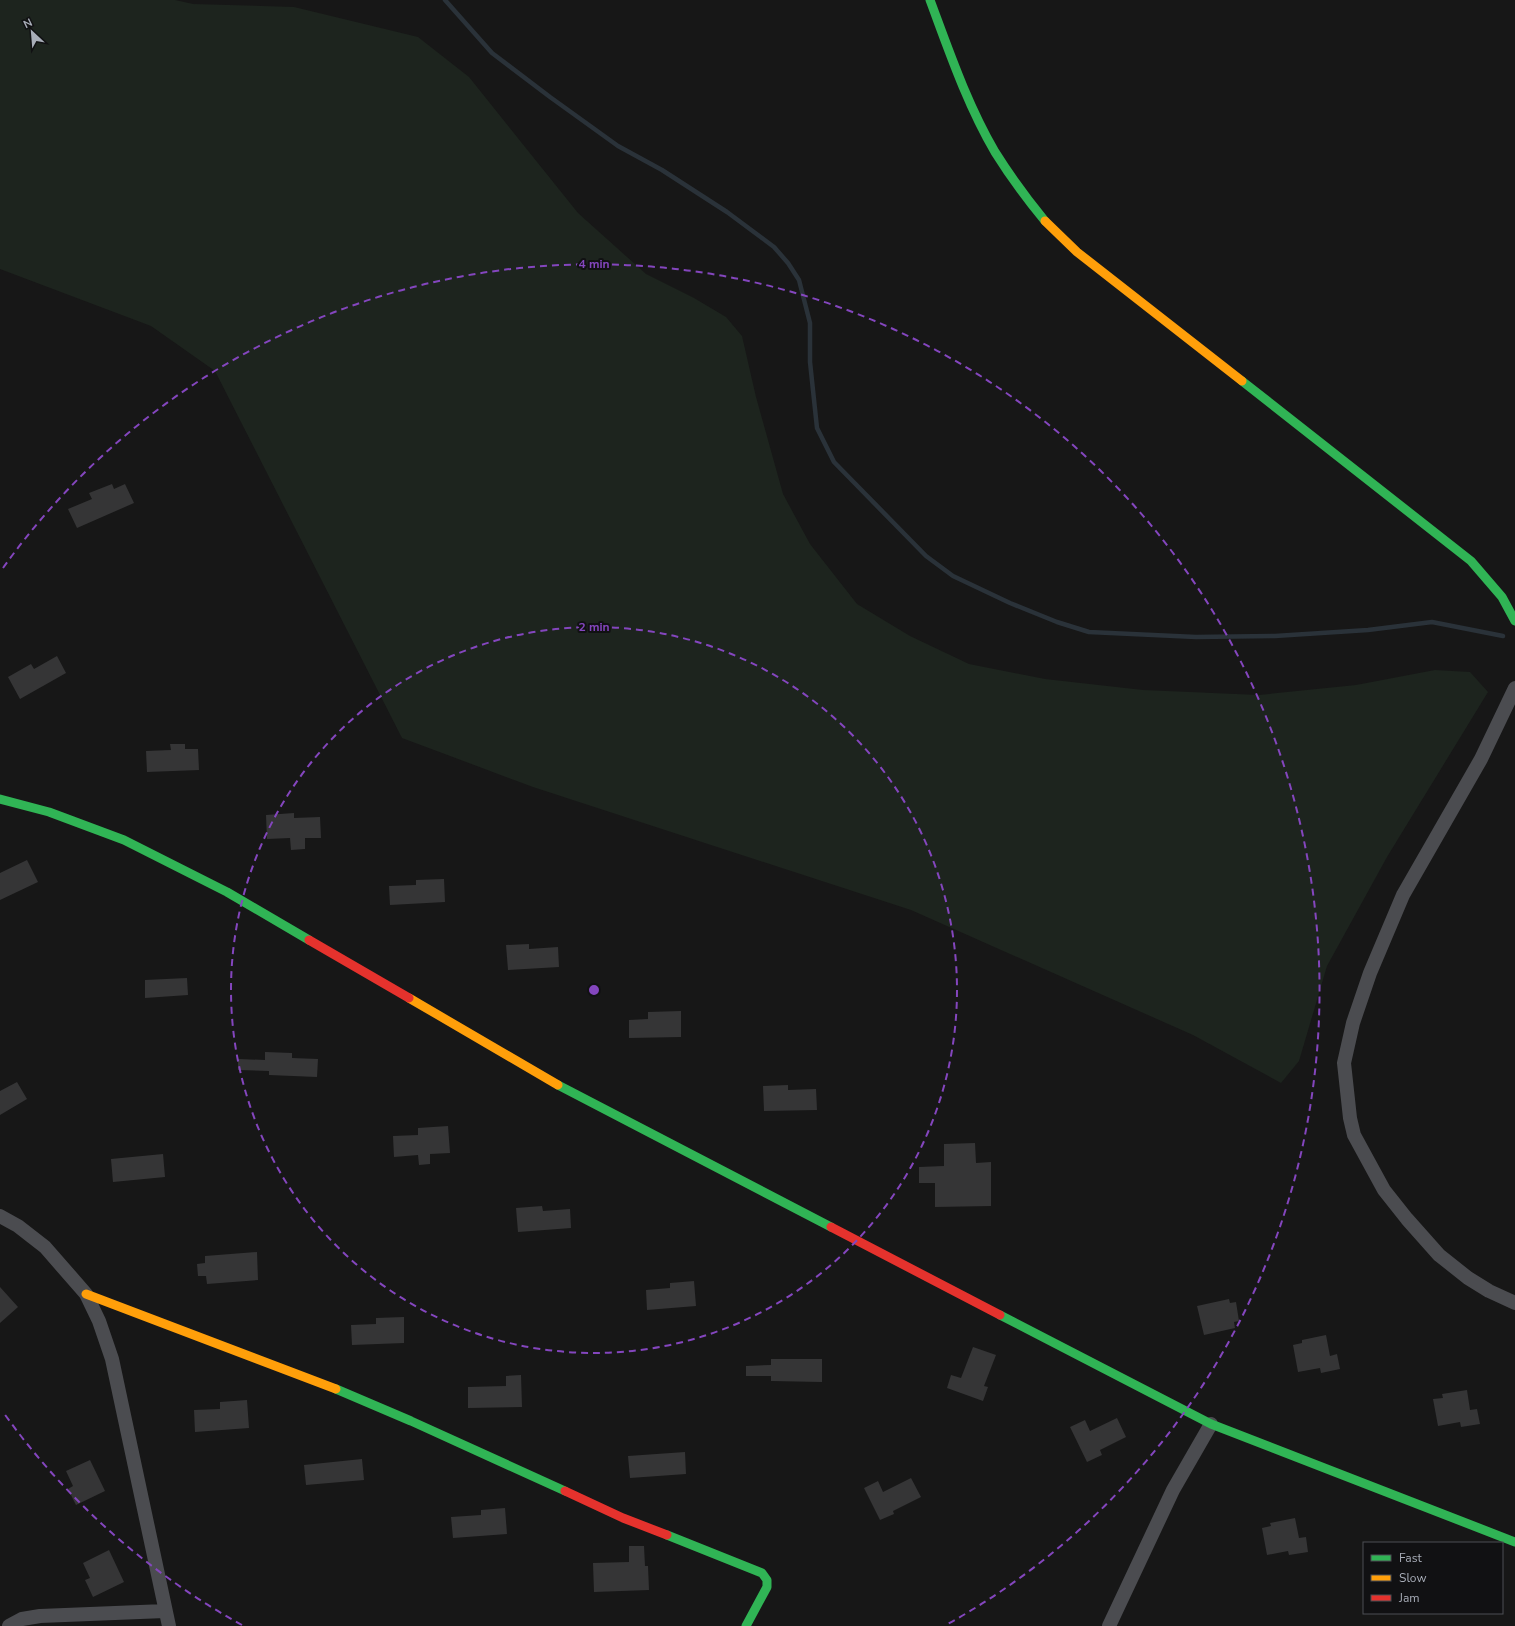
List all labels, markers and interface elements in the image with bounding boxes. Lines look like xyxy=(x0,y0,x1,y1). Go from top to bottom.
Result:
north arrow xyxy=(12,12,52,52)
text: N xyxy=(21,15,35,32)
text: 4 min xyxy=(578,256,610,272)
text: 2 min xyxy=(578,619,610,635)
centre of rings xyxy=(587,983,601,997)
legend xyxy=(1363,1542,1503,1614)
text: Fast xyxy=(1399,1550,1422,1566)
text: Slow xyxy=(1399,1570,1427,1586)
text: Jam xyxy=(1398,1590,1420,1606)

